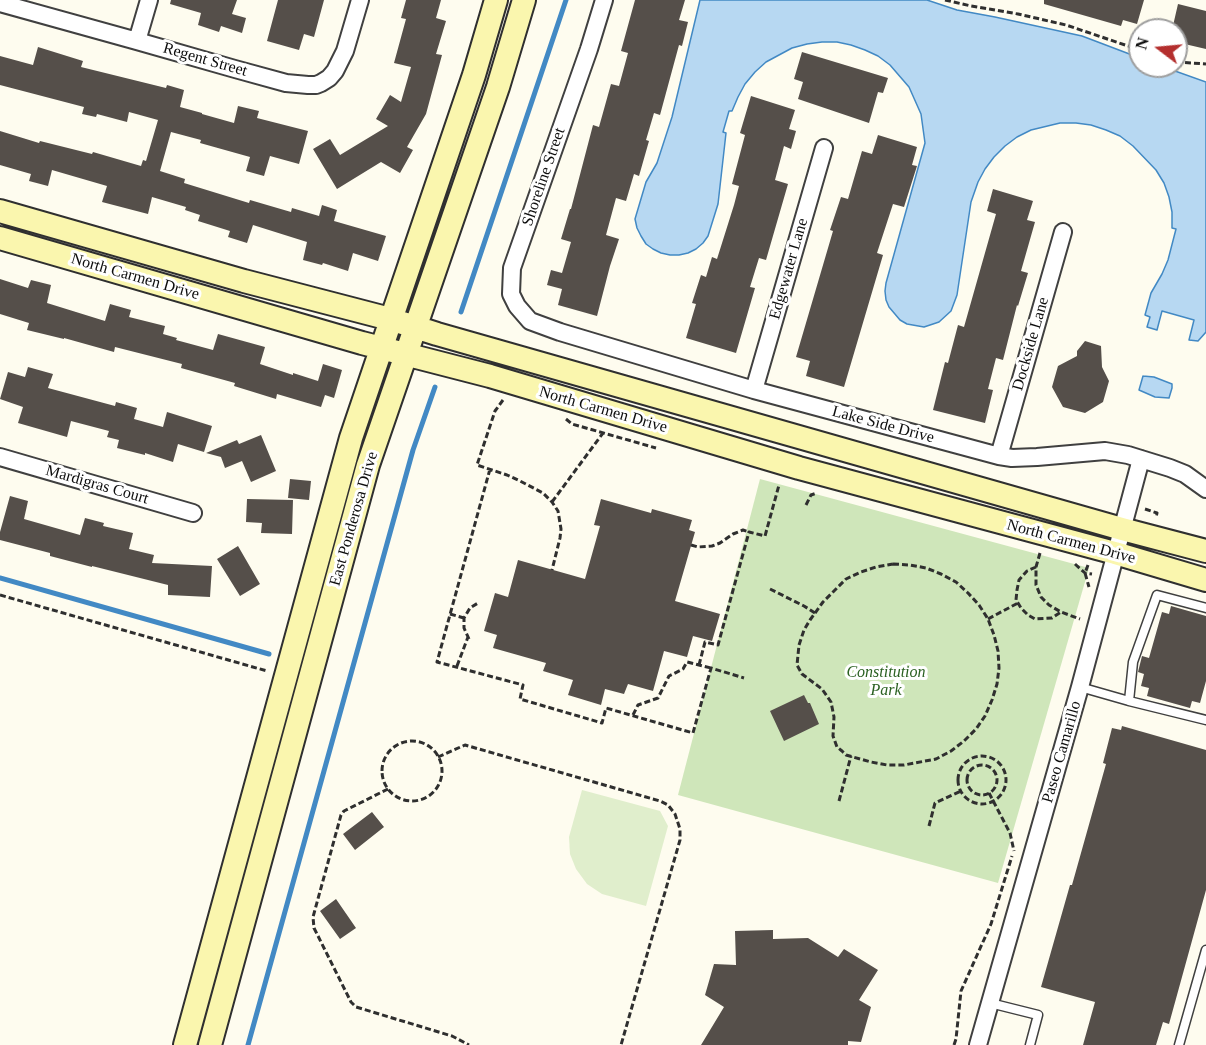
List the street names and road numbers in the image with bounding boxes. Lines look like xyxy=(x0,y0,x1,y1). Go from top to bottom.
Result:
street label: Regent Street xyxy=(161,39,249,81)
street label: Shoreline Street xyxy=(518,125,570,229)
street label: Edgewater Lane xyxy=(765,216,813,322)
street label: North Carmen Drive xyxy=(69,250,201,304)
street label: Dockside Lane xyxy=(1008,295,1054,393)
street label: North Carmen Drive xyxy=(537,383,669,437)
street label: Lake Side Drive xyxy=(830,402,936,448)
street label: East Ponderosa Drive xyxy=(326,450,382,588)
street label: Mardigras Court xyxy=(43,461,151,509)
street label: North Carmen Drive xyxy=(1005,516,1137,568)
street label: Paseo Camarillo xyxy=(1038,699,1086,805)

